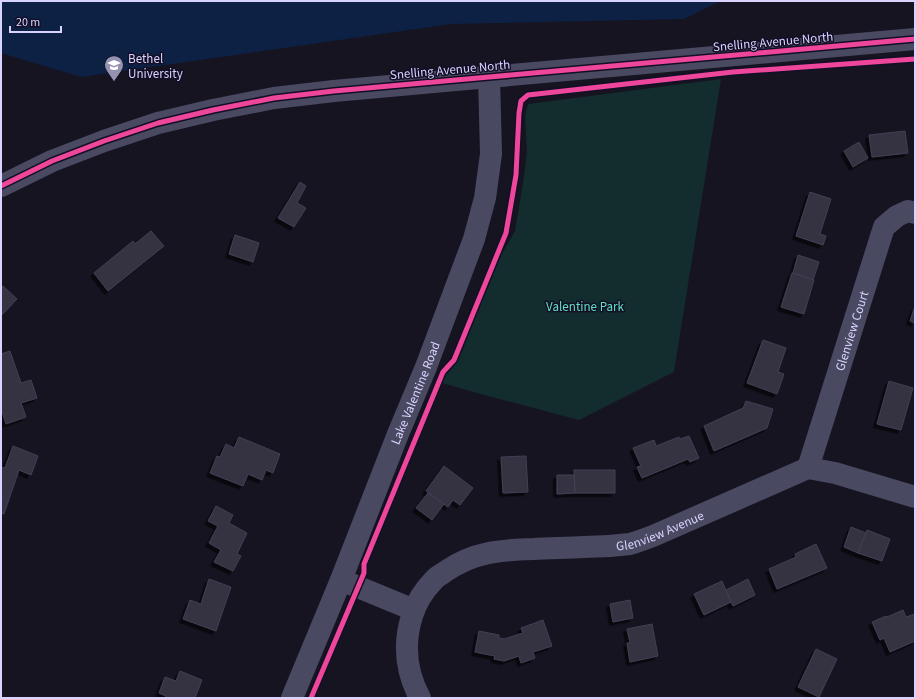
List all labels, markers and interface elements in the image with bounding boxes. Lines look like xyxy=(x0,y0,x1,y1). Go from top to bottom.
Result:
scale bar xyxy=(10,8,61,34)
text: 20 m xyxy=(16,14,40,31)
street label: Snelling Avenue North xyxy=(712,28,834,56)
place label: Bethel University xyxy=(128,50,183,83)
school or university icon: Bethel University xyxy=(103,54,125,82)
street label: Snelling Avenue North xyxy=(389,56,511,84)
street label: Glenview Court xyxy=(831,288,874,373)
park label: Valentine Park xyxy=(546,298,625,316)
street label: Lake Valentine Road xyxy=(387,339,445,447)
street label: Glenview Avenue xyxy=(615,507,707,556)

